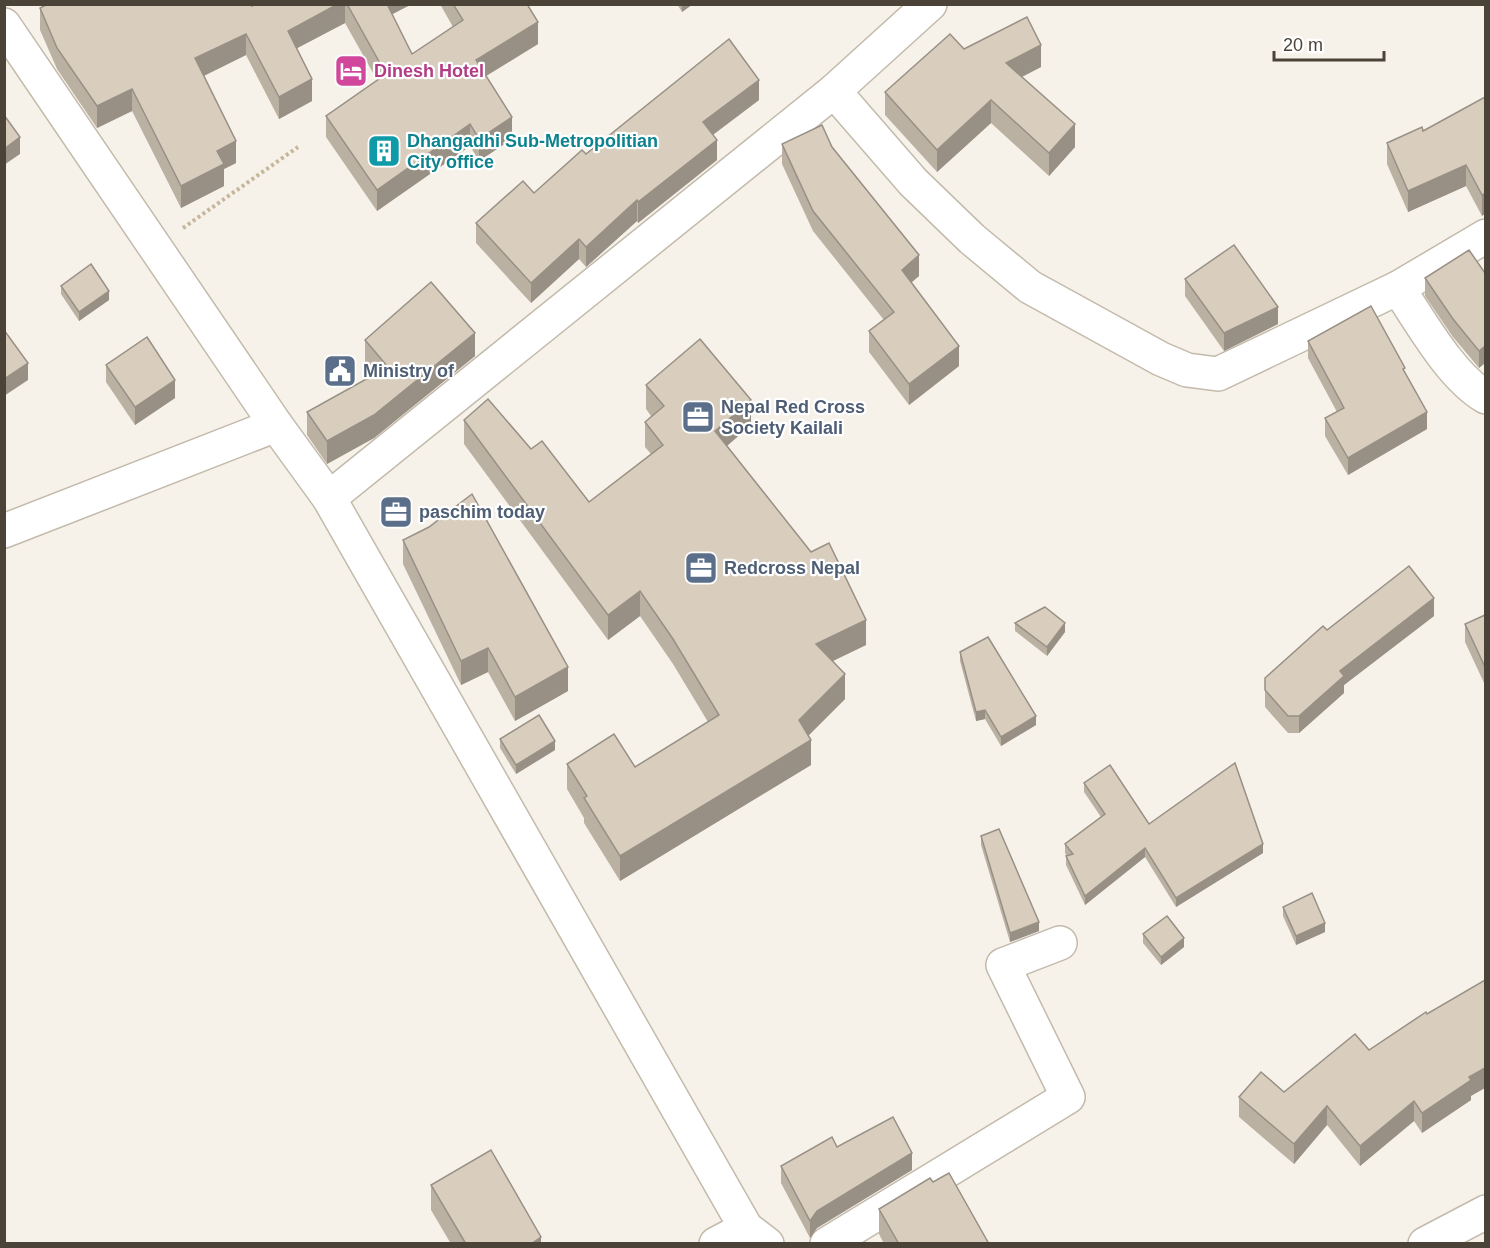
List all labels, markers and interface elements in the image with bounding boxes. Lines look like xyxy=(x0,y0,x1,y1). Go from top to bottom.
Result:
scale bar xyxy=(1274,24,1384,62)
text: 20 m xyxy=(1283,35,1323,55)
hotel icon: Dinesh Hotel xyxy=(333,53,369,89)
place label: Dinesh Hotel xyxy=(374,61,484,81)
place label: Dhangadhi Sub-Metropolitian City office xyxy=(407,131,658,172)
building icon: Dhangadhi Sub-Metropolitian City office xyxy=(366,133,402,169)
public building icon: Ministry of xyxy=(322,353,358,389)
place label: Ministry of xyxy=(363,361,455,381)
place label: Nepal Red Cross Society Kailali xyxy=(721,397,865,438)
office icon: Nepal Red Cross Society Kailali xyxy=(680,399,716,435)
office icon: paschim today xyxy=(378,494,414,530)
place label: paschim today xyxy=(419,502,545,522)
office icon: Redcross Nepal xyxy=(683,550,719,586)
place label: Redcross Nepal xyxy=(724,558,860,578)

